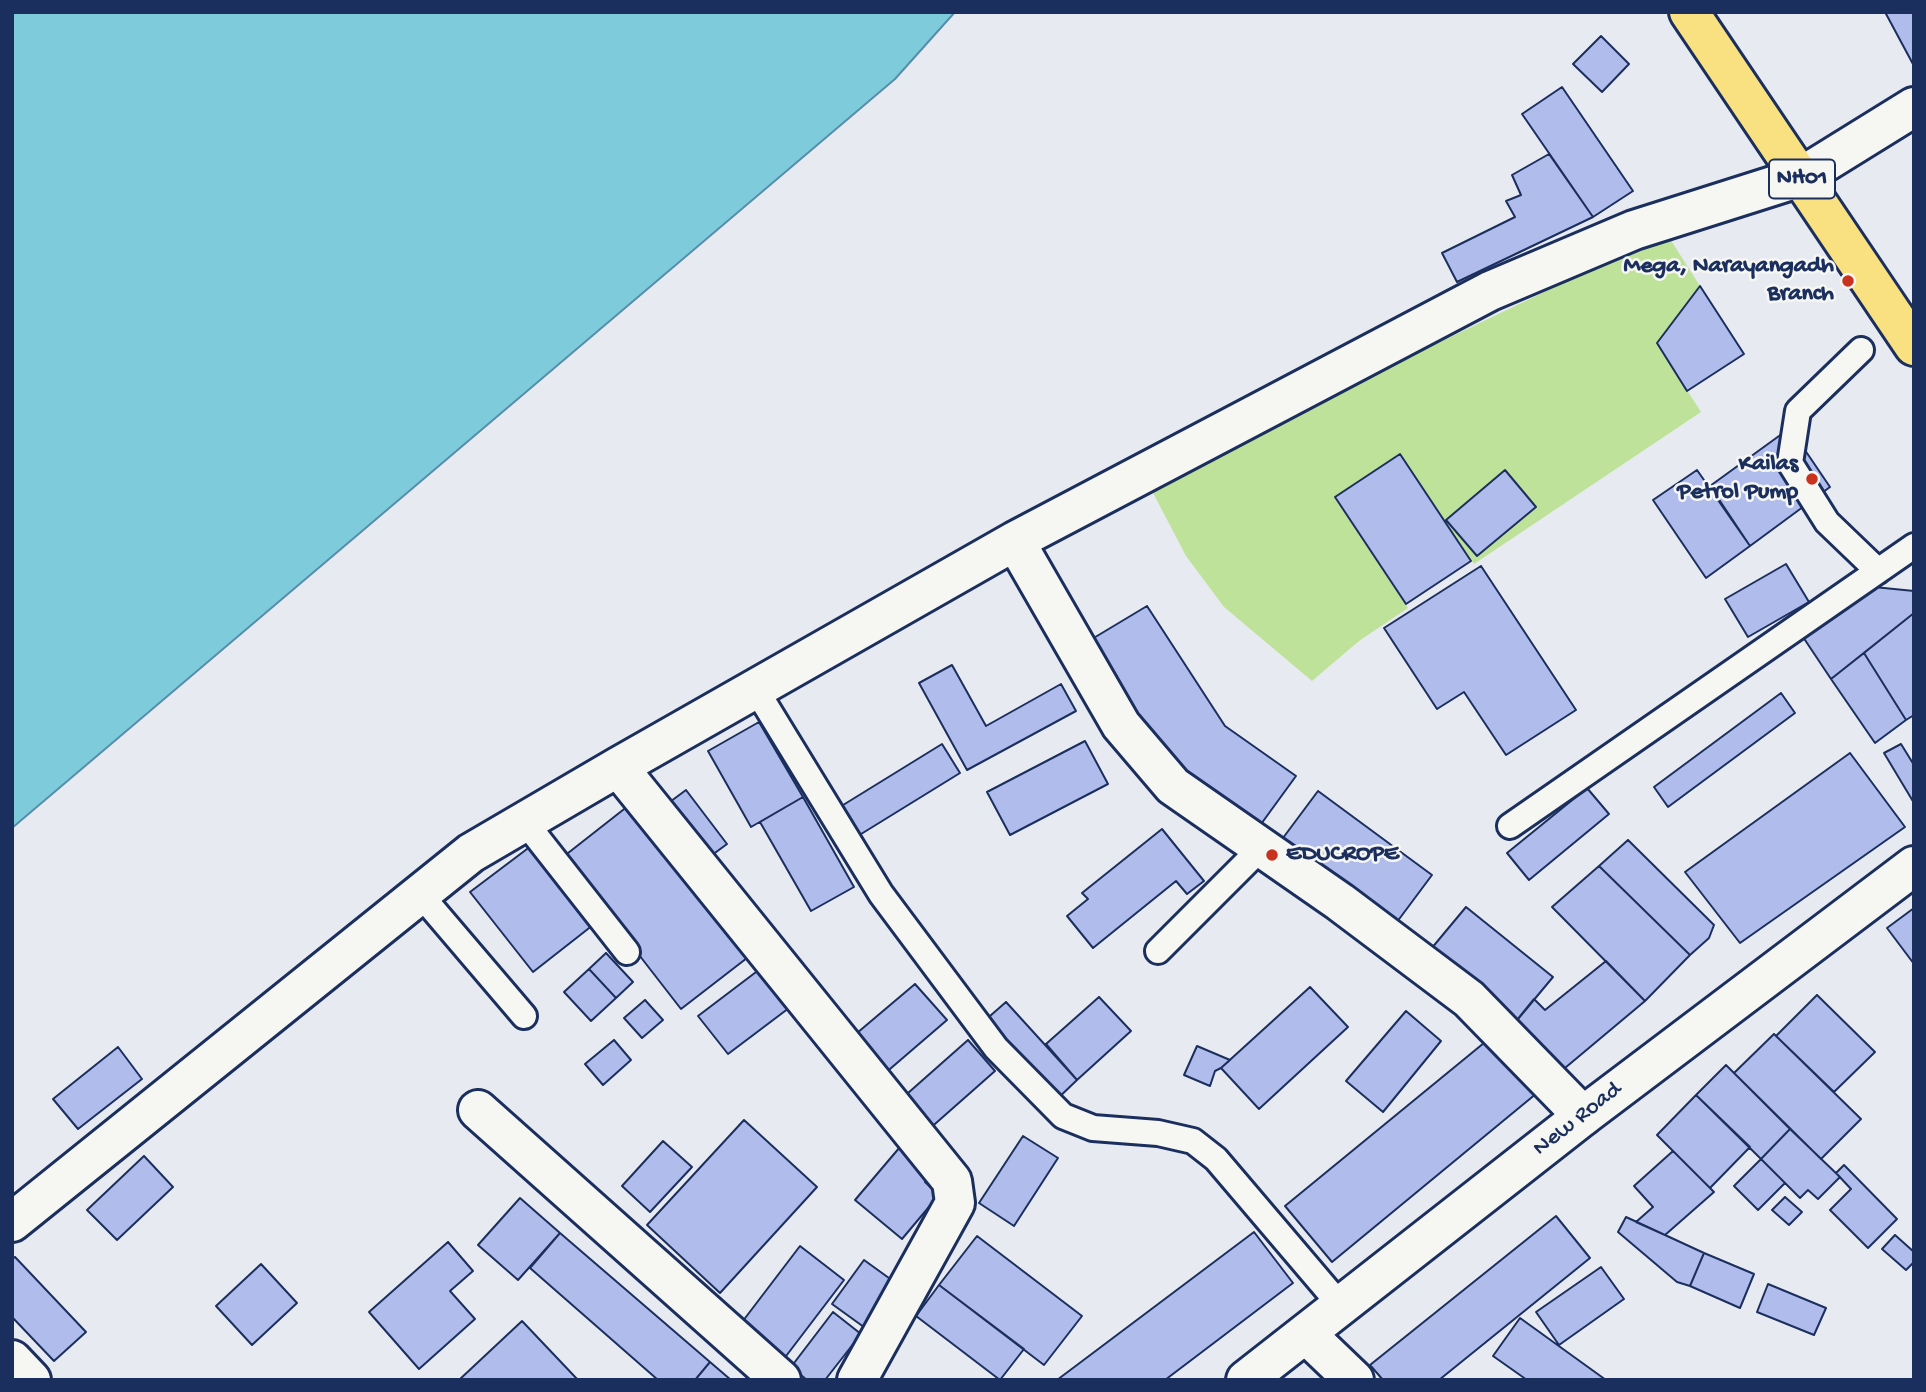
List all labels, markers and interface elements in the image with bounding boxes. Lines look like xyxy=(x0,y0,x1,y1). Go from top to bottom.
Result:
road number: NH01 xyxy=(1769,160,1835,198)
place label: Mega, Narayangadh Branch xyxy=(1623,253,1834,309)
marker: Mega, Narayangadh Branch xyxy=(1840,273,1856,289)
place label: Kailas Petrol Pump xyxy=(1677,451,1798,507)
marker: Kailas Petrol Pump xyxy=(1804,471,1820,487)
place label: EDUCROPE xyxy=(1286,841,1399,869)
marker: EDUCROPE xyxy=(1264,847,1280,863)
street label: New Road xyxy=(1528,1076,1628,1164)

